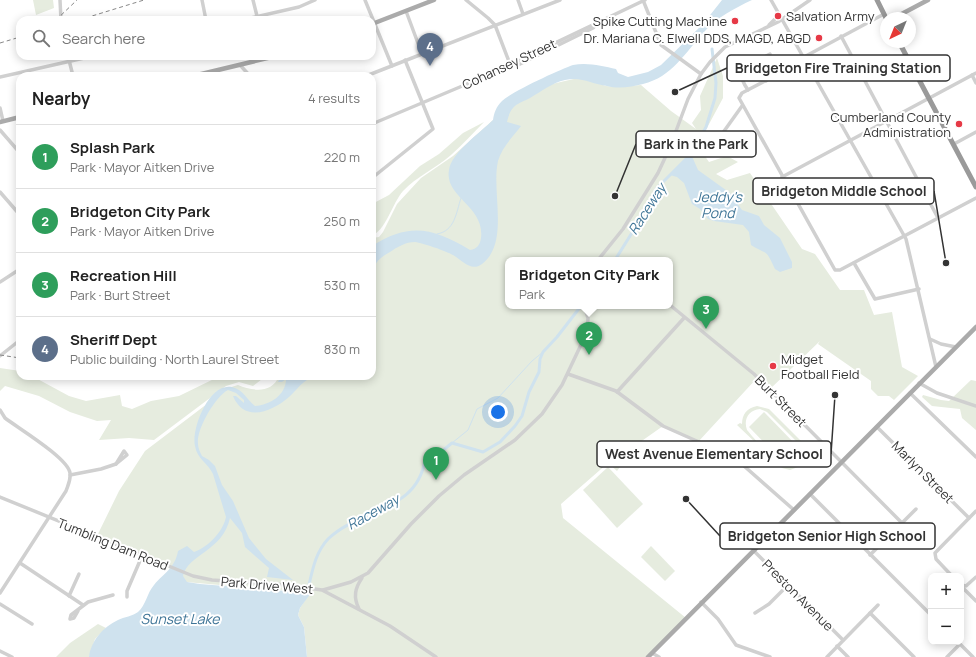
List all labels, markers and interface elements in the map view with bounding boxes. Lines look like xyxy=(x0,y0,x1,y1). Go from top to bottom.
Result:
place label: Salvation Army xyxy=(786,7,875,25)
marker: Salvation Army xyxy=(773,11,783,21)
place label: Spike Cutting Machine xyxy=(593,12,727,30)
north arrow xyxy=(880,12,916,48)
search box xyxy=(16,16,376,60)
marker: Spike Cutting Machine xyxy=(730,16,740,26)
icon: search xyxy=(30,27,52,49)
text: Search here xyxy=(62,28,145,49)
place label: Dr. Mariana C. Elwell DDS, MAGD, ABGD xyxy=(584,29,811,47)
pin: 4 xyxy=(417,33,443,66)
marker: Dr. Mariana C. Elwell DDS, MAGD, ABGD xyxy=(814,33,824,43)
street label: Cohansey Street xyxy=(459,34,559,94)
callout: Bridgeton Fire Training Station xyxy=(727,55,950,81)
text: Bridgeton Fire Training Station xyxy=(735,58,941,77)
text: Nearby xyxy=(32,87,90,110)
text: 4 results xyxy=(308,89,360,107)
place label: Cumberland County Administration xyxy=(830,108,951,141)
marker: Cumberland County Administration xyxy=(954,119,964,129)
callout: Bark in the Park xyxy=(636,131,756,157)
text: Bark in the Park xyxy=(644,134,749,153)
text: Splash Park xyxy=(70,137,155,158)
text: 1 xyxy=(42,148,48,166)
text: 220 m xyxy=(324,148,360,166)
text: Park · Mayor Aitken Drive xyxy=(70,158,214,176)
water label: Raceway xyxy=(623,177,672,238)
callout: Bridgeton Middle School xyxy=(753,178,934,204)
text: Bridgeton Middle School xyxy=(761,181,927,200)
water label: Jeddy's Pond xyxy=(694,187,744,222)
text: Bridgeton City Park xyxy=(70,201,210,222)
text: 2 xyxy=(41,212,49,230)
text: 250 m xyxy=(324,212,360,230)
text: Park · Mayor Aitken Drive xyxy=(70,222,214,240)
popup xyxy=(505,257,673,309)
text: Bridgeton City Park xyxy=(519,264,659,285)
text: Recreation Hill xyxy=(70,265,177,286)
text: 3 xyxy=(41,276,49,294)
text: 530 m xyxy=(324,276,360,294)
text: Park xyxy=(519,285,545,303)
text: Park · Burt Street xyxy=(70,286,170,304)
pin: 3 xyxy=(693,296,719,329)
pin: 2 xyxy=(576,322,602,355)
text: Sheriff Dept xyxy=(70,329,157,350)
text: 4 xyxy=(41,340,49,358)
text: 830 m xyxy=(324,340,360,358)
text: Public building · North Laurel Street xyxy=(70,350,279,368)
place label: Midget Football Field xyxy=(781,350,859,383)
marker: Midget Football Field xyxy=(768,361,778,371)
street label: Burt Street xyxy=(751,371,811,431)
your location xyxy=(488,402,508,422)
street label: Marlyn Street xyxy=(888,437,958,507)
callout: West Avenue Elementary School xyxy=(597,441,831,467)
text: West Avenue Elementary School xyxy=(605,444,823,463)
pin: 1 xyxy=(423,447,449,480)
water label: Raceway xyxy=(343,488,405,534)
street label: Tumbling Dam Road xyxy=(55,514,171,574)
callout: Bridgeton Senior High School xyxy=(720,523,935,549)
text: Bridgeton Senior High School xyxy=(728,526,926,545)
street label: Preston Avenue xyxy=(758,555,838,635)
street label: Park Drive West xyxy=(220,572,314,598)
map controls xyxy=(928,573,964,645)
button: + xyxy=(928,573,964,609)
water label: Sunset Lake xyxy=(140,609,220,628)
button: − xyxy=(928,609,964,645)

